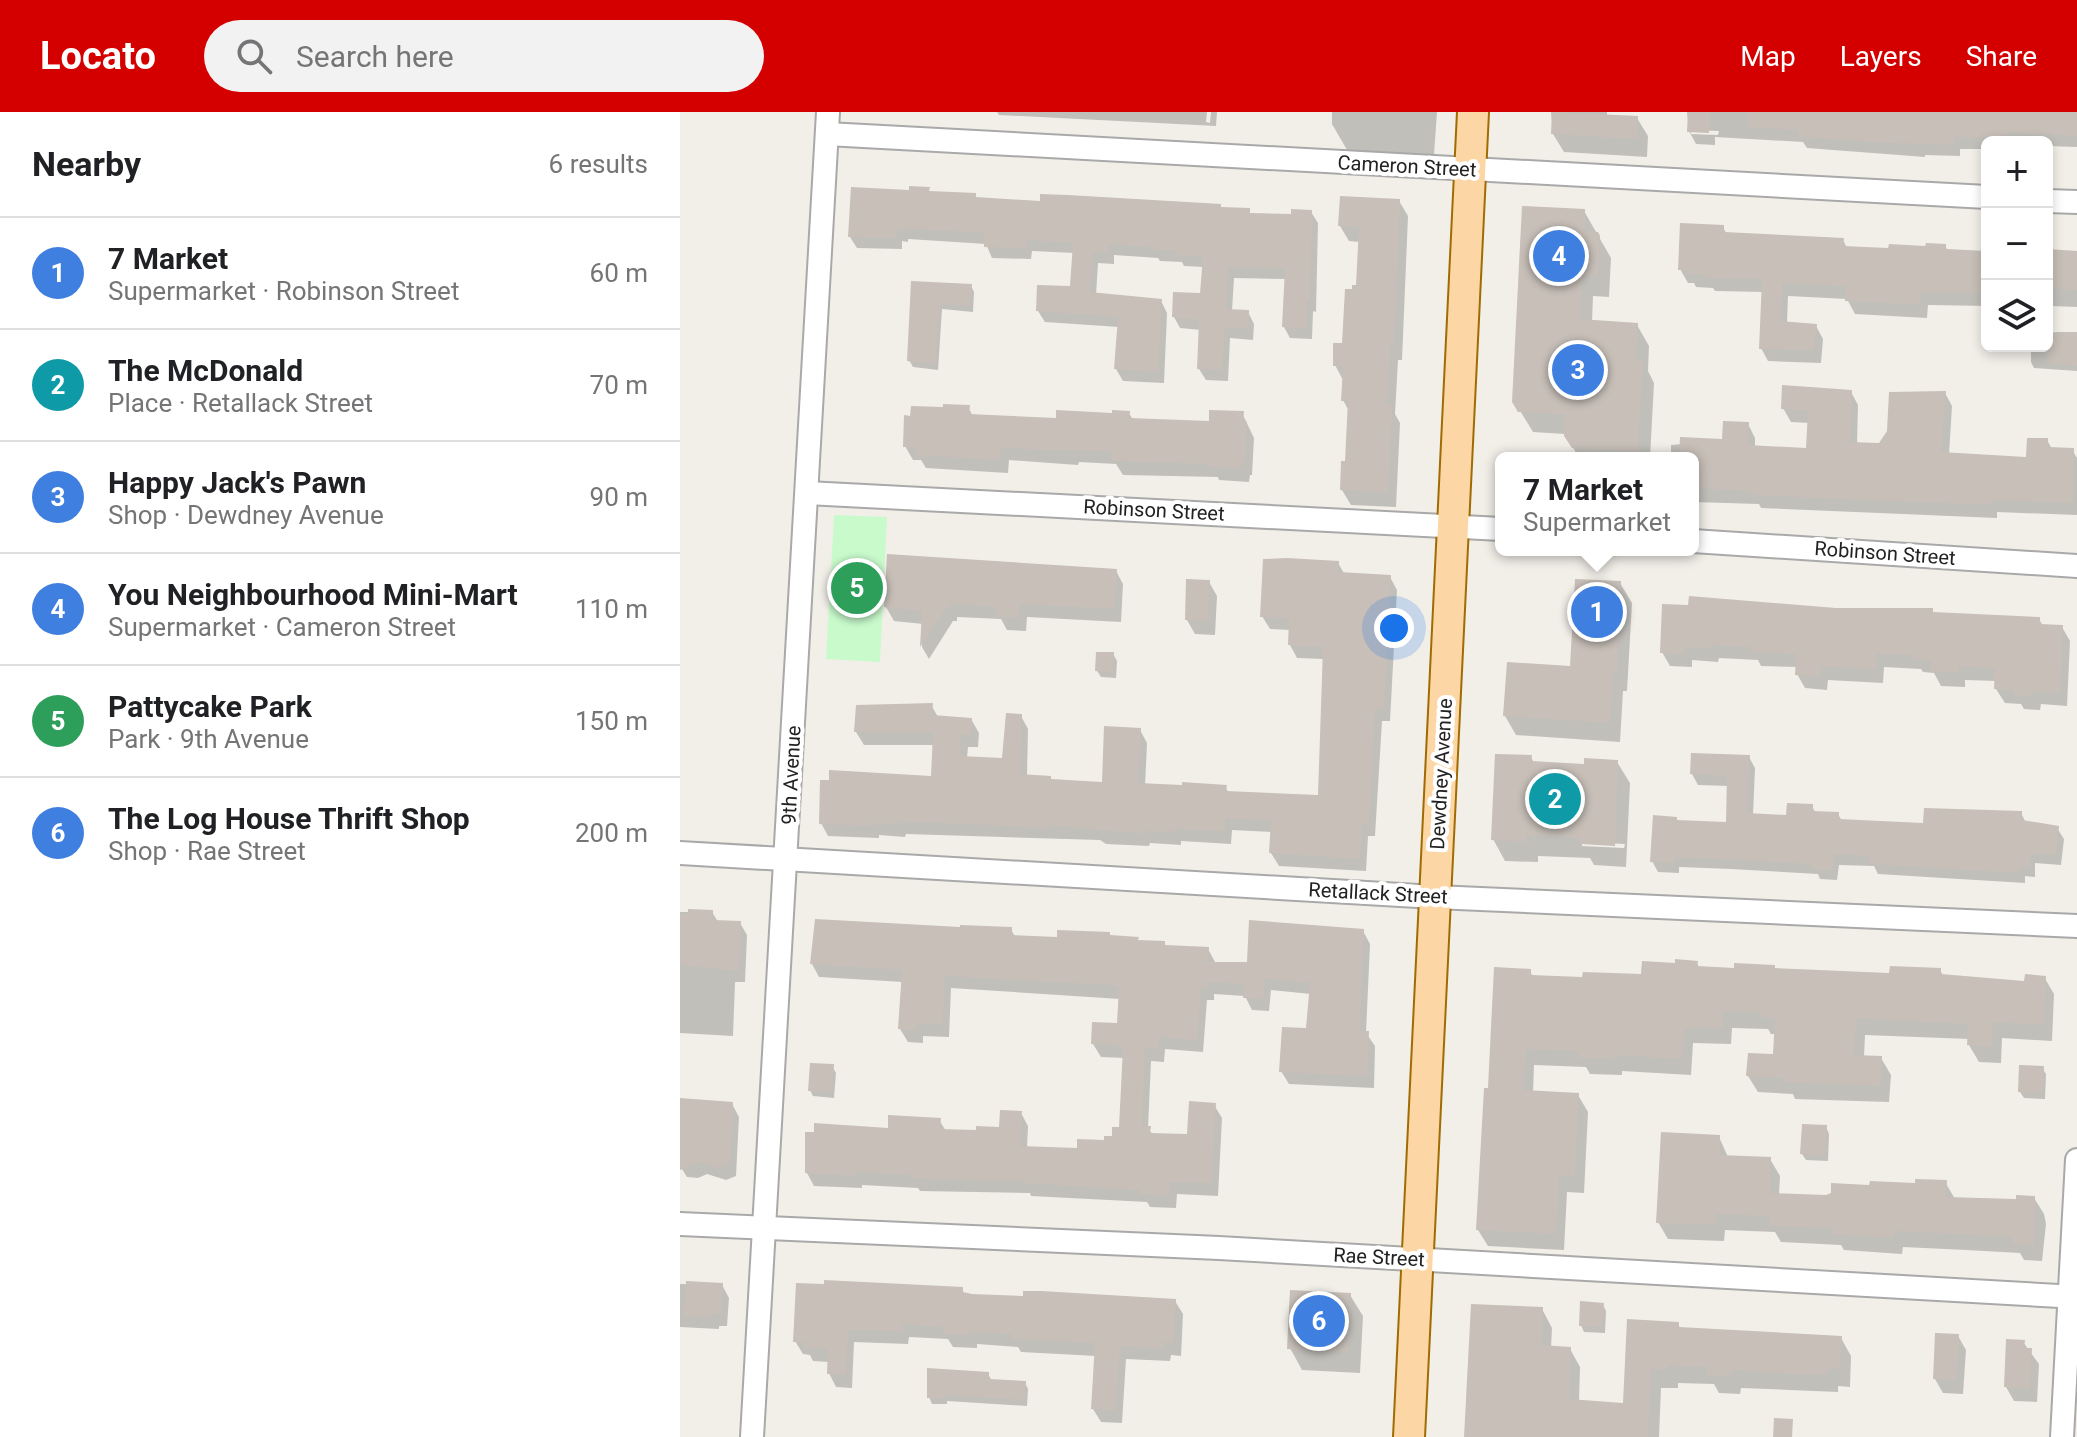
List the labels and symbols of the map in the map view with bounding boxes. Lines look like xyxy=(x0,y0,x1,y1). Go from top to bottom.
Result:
street label: Cameron Street xyxy=(1337,150,1477,182)
pin: 4 xyxy=(1533,226,1585,286)
pin: 3 xyxy=(1552,340,1604,400)
street label: Robinson Street xyxy=(1083,494,1225,526)
street label: Robinson Street xyxy=(1814,536,1956,570)
pin: 5 xyxy=(831,558,883,618)
pin: 1 xyxy=(1571,582,1623,642)
your location xyxy=(1374,608,1414,648)
street label: Dewdney Avenue xyxy=(1425,698,1457,850)
street label: 9th Avenue xyxy=(776,725,806,825)
pin: 2 xyxy=(1529,769,1581,829)
street label: Retallack Street xyxy=(1308,877,1448,909)
street label: Rae Street xyxy=(1333,1243,1425,1271)
pin: 6 xyxy=(1293,1291,1345,1351)

